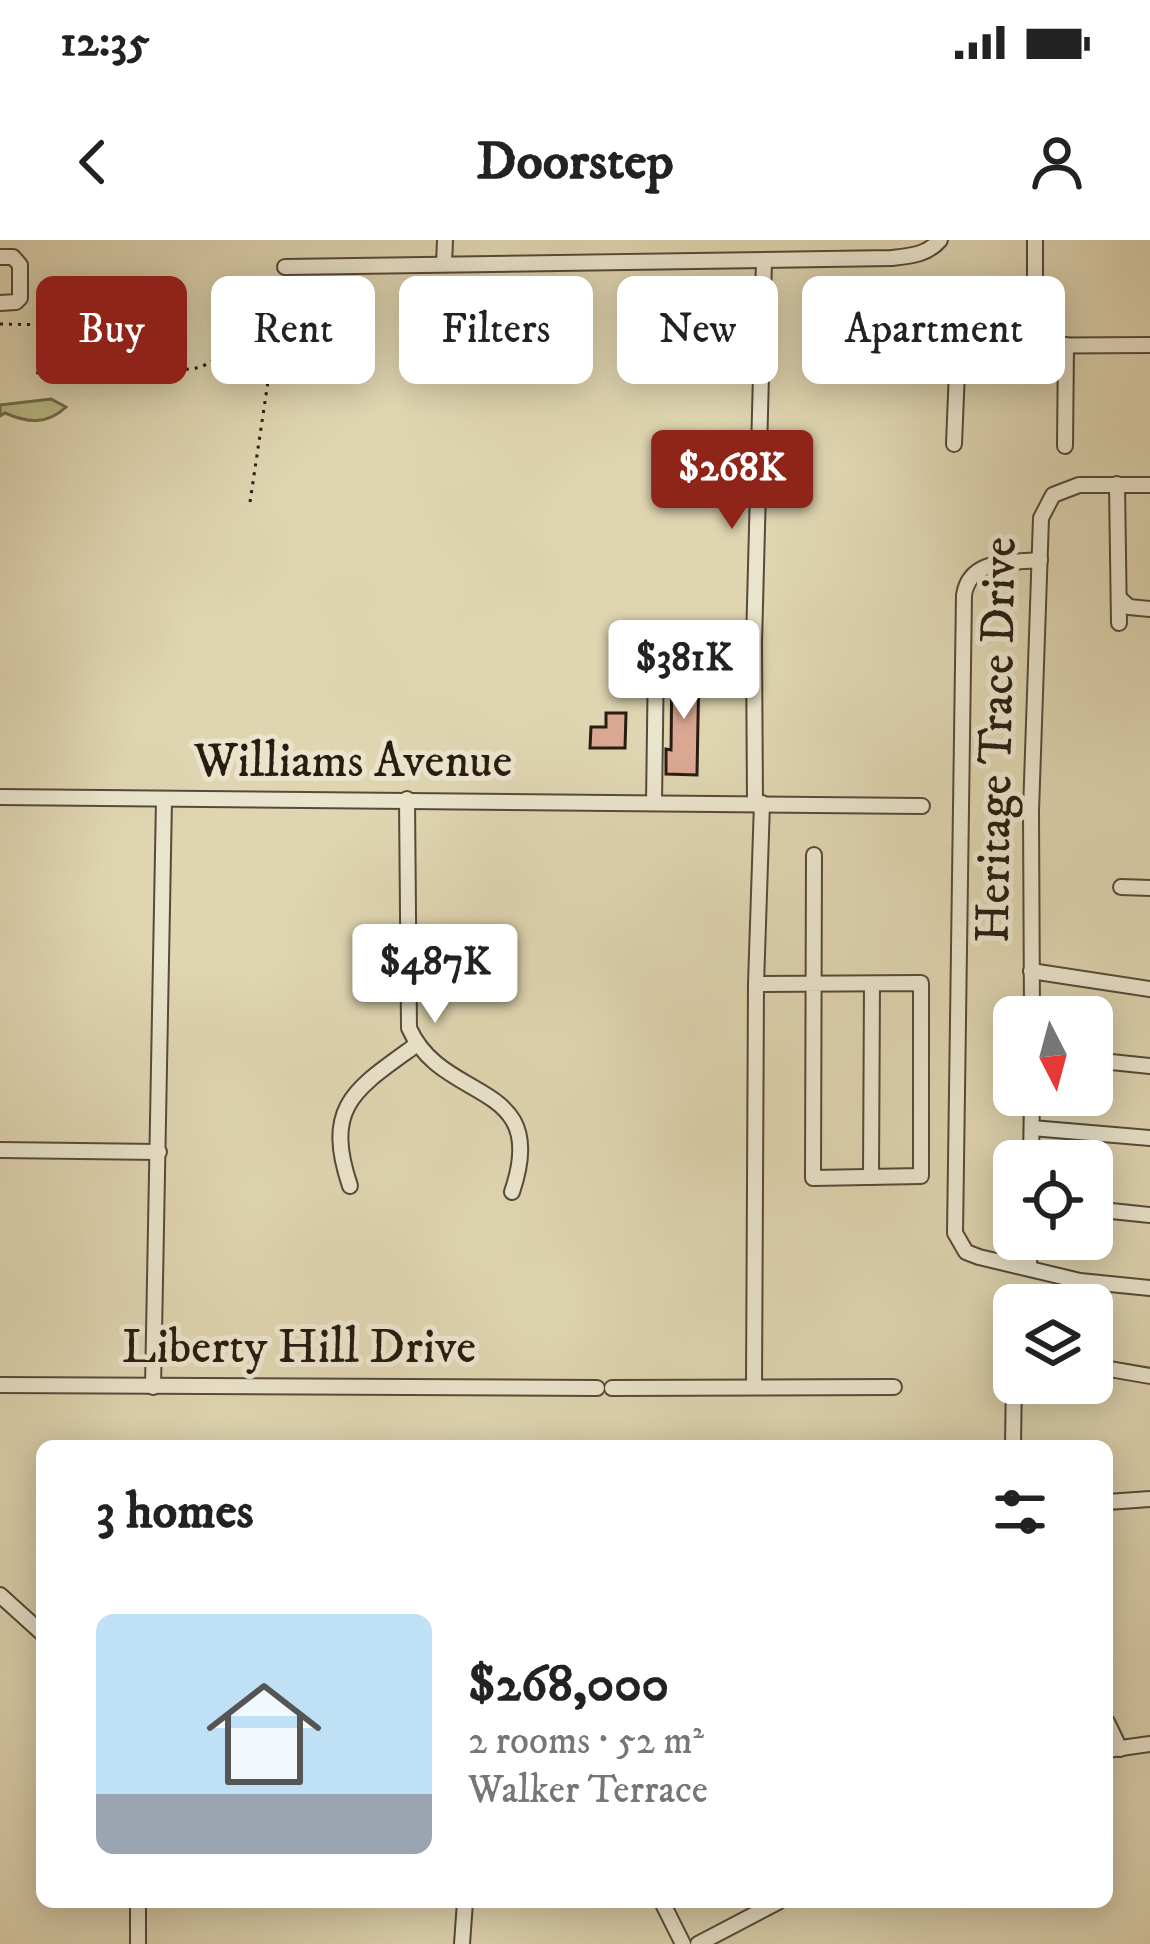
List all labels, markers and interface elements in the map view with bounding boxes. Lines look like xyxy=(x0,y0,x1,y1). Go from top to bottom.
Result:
text: 12:35 xyxy=(60,14,150,70)
icon: back xyxy=(60,129,126,195)
text: Doorstep xyxy=(476,129,674,196)
icon: person xyxy=(1024,129,1090,195)
chip: Buy xyxy=(36,276,187,384)
chip: Rent xyxy=(211,276,375,384)
chip: Filters xyxy=(399,276,593,384)
chip: New xyxy=(617,276,778,384)
chip: Apartment xyxy=(802,276,1065,384)
pin: $268K xyxy=(648,430,816,532)
text: $268K xyxy=(678,444,786,493)
street label: Heritage Trace Drive xyxy=(963,536,1031,944)
pin: $381K xyxy=(600,620,768,722)
text: $381K xyxy=(635,634,733,683)
street label: Williams Avenue xyxy=(193,732,512,792)
pin: $487K xyxy=(351,924,519,1026)
text: $487K xyxy=(379,938,491,987)
north arrow xyxy=(993,996,1113,1116)
map controls xyxy=(993,996,1113,1404)
button: locate xyxy=(993,1140,1113,1260)
button: layers xyxy=(993,1284,1113,1404)
street label: Liberty Hill Drive xyxy=(122,1318,476,1378)
icon: filters xyxy=(987,1479,1053,1545)
text: 3 homes xyxy=(96,1480,254,1544)
text: $268,000 xyxy=(468,1653,669,1717)
icon: home xyxy=(192,1662,336,1806)
text: 2 rooms · 52 m² xyxy=(468,1717,704,1766)
text: Walker Terrace xyxy=(468,1766,708,1815)

